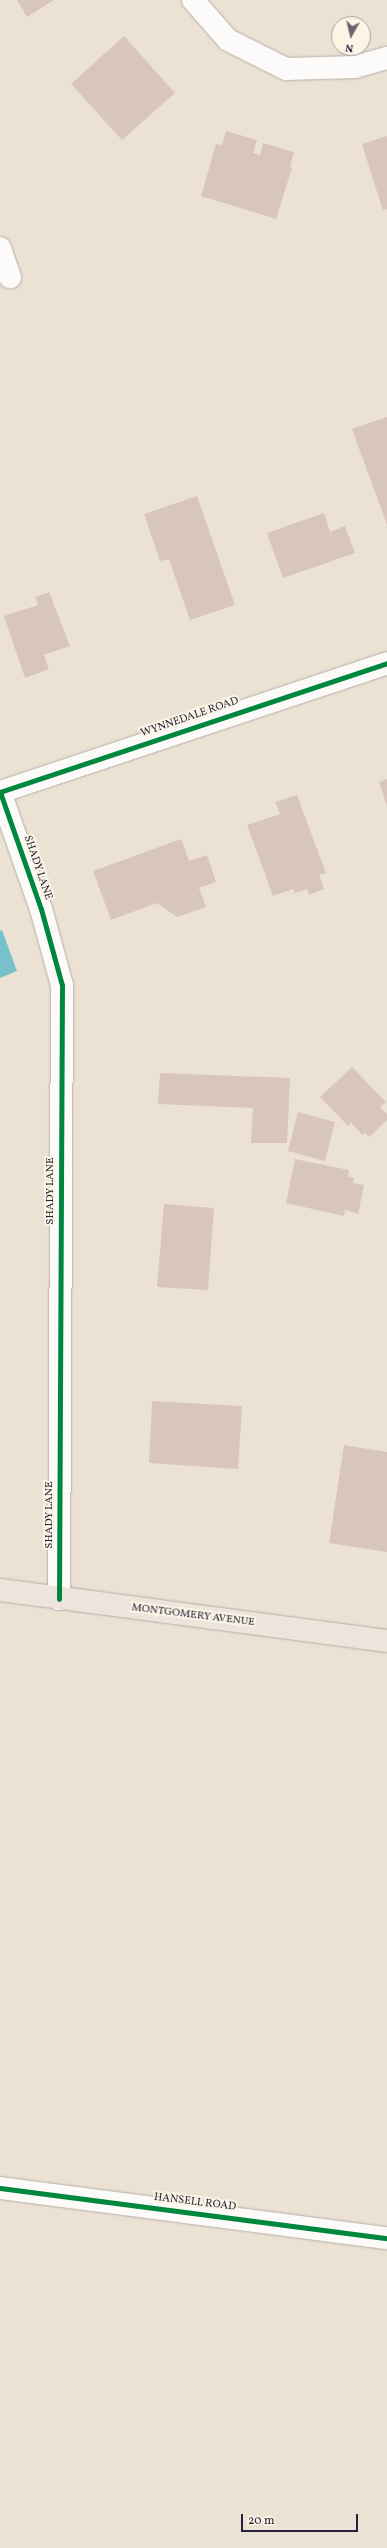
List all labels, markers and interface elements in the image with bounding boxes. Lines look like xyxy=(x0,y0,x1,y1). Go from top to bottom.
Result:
north arrow xyxy=(331,16,371,56)
text: N xyxy=(344,39,354,55)
street label: WYNNEDALE ROAD xyxy=(139,695,241,741)
street label: SHADY LANE xyxy=(20,834,54,902)
street label: SHADY LANE xyxy=(44,1157,58,1225)
street label: SHADY LANE xyxy=(43,1481,57,1549)
street label: MONTGOMERY AVENUE xyxy=(131,1602,255,1630)
street label: HANSELL ROAD xyxy=(153,2191,237,2215)
scale bar xyxy=(243,2506,360,2532)
text: 20 m xyxy=(248,2513,275,2529)

